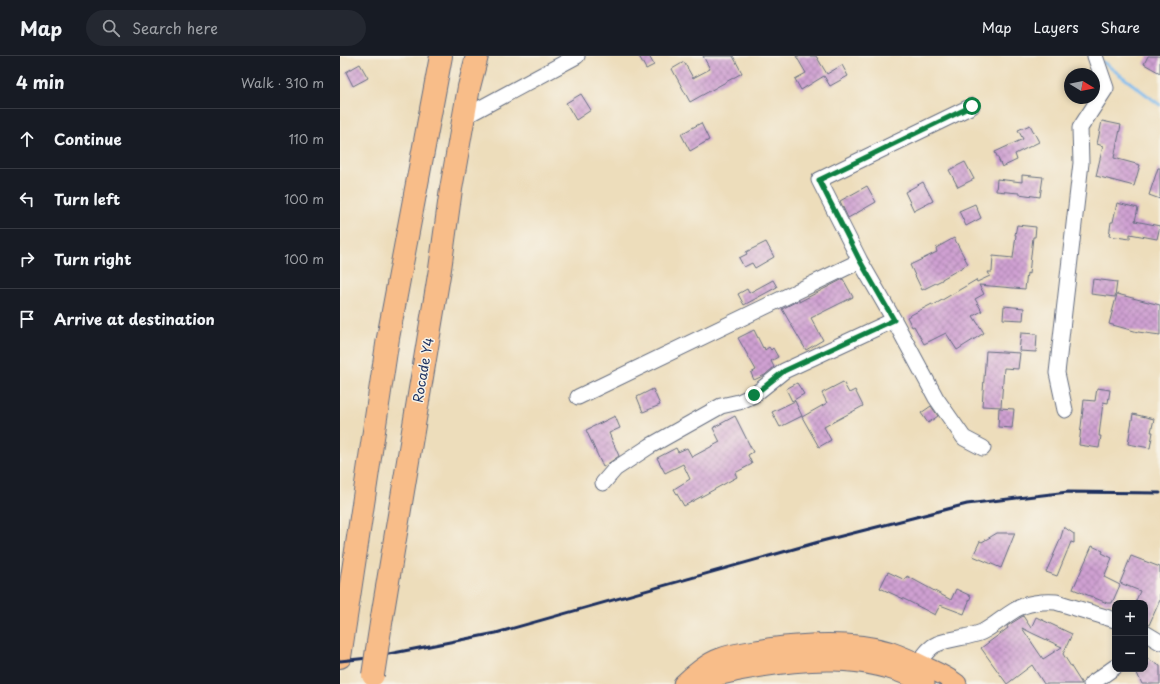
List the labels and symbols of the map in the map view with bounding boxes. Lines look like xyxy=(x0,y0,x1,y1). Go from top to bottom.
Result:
north arrow xyxy=(1064,68,1100,104)
route start xyxy=(963,97,981,115)
street label: Rocade Y4 xyxy=(407,336,438,404)
route end xyxy=(745,386,763,404)

